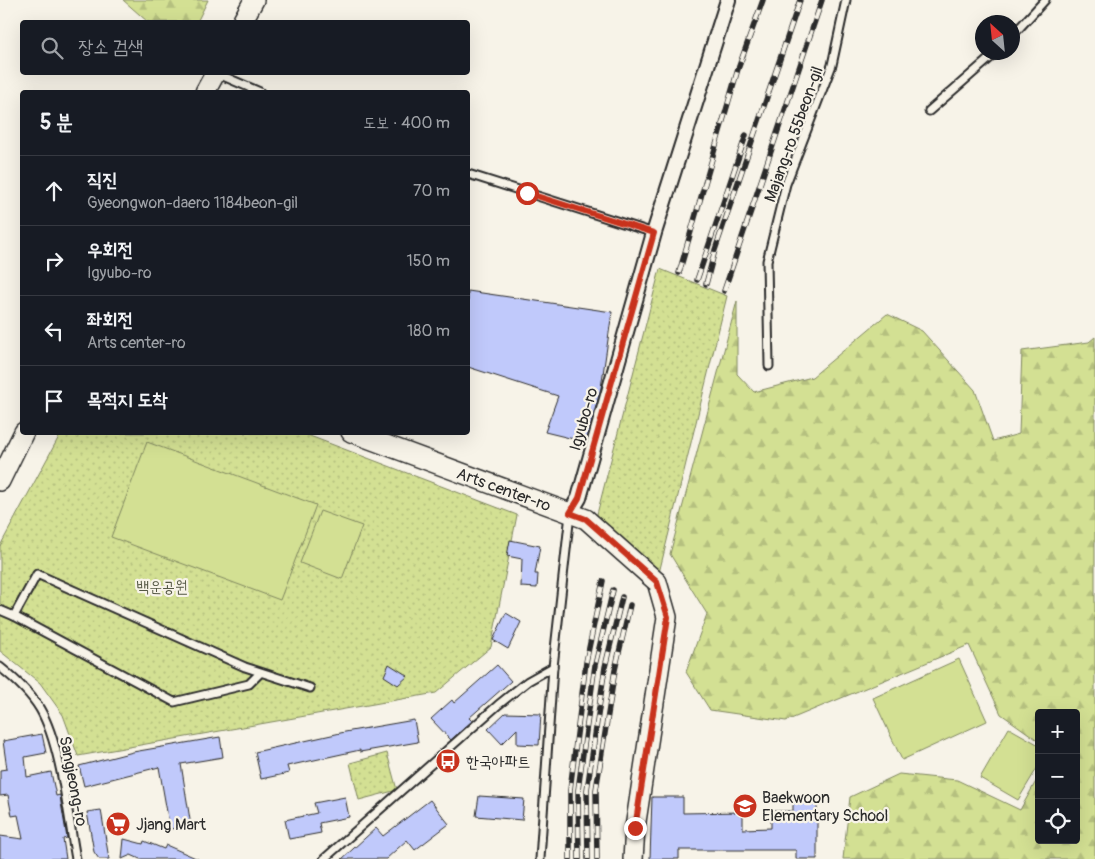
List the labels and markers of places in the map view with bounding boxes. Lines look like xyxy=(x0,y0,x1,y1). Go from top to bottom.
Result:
bus stop icon: 한국아파트 xyxy=(435,748,461,774)
place label: 한국아파트 xyxy=(466,752,530,772)
place label: Baekwoon Elementary School xyxy=(762,788,888,826)
school or university icon: Baekwoon Elementary School xyxy=(732,793,758,819)
supermarket icon: Jjang Mart xyxy=(105,811,131,837)
place label: Jjang Mart xyxy=(136,815,207,835)

